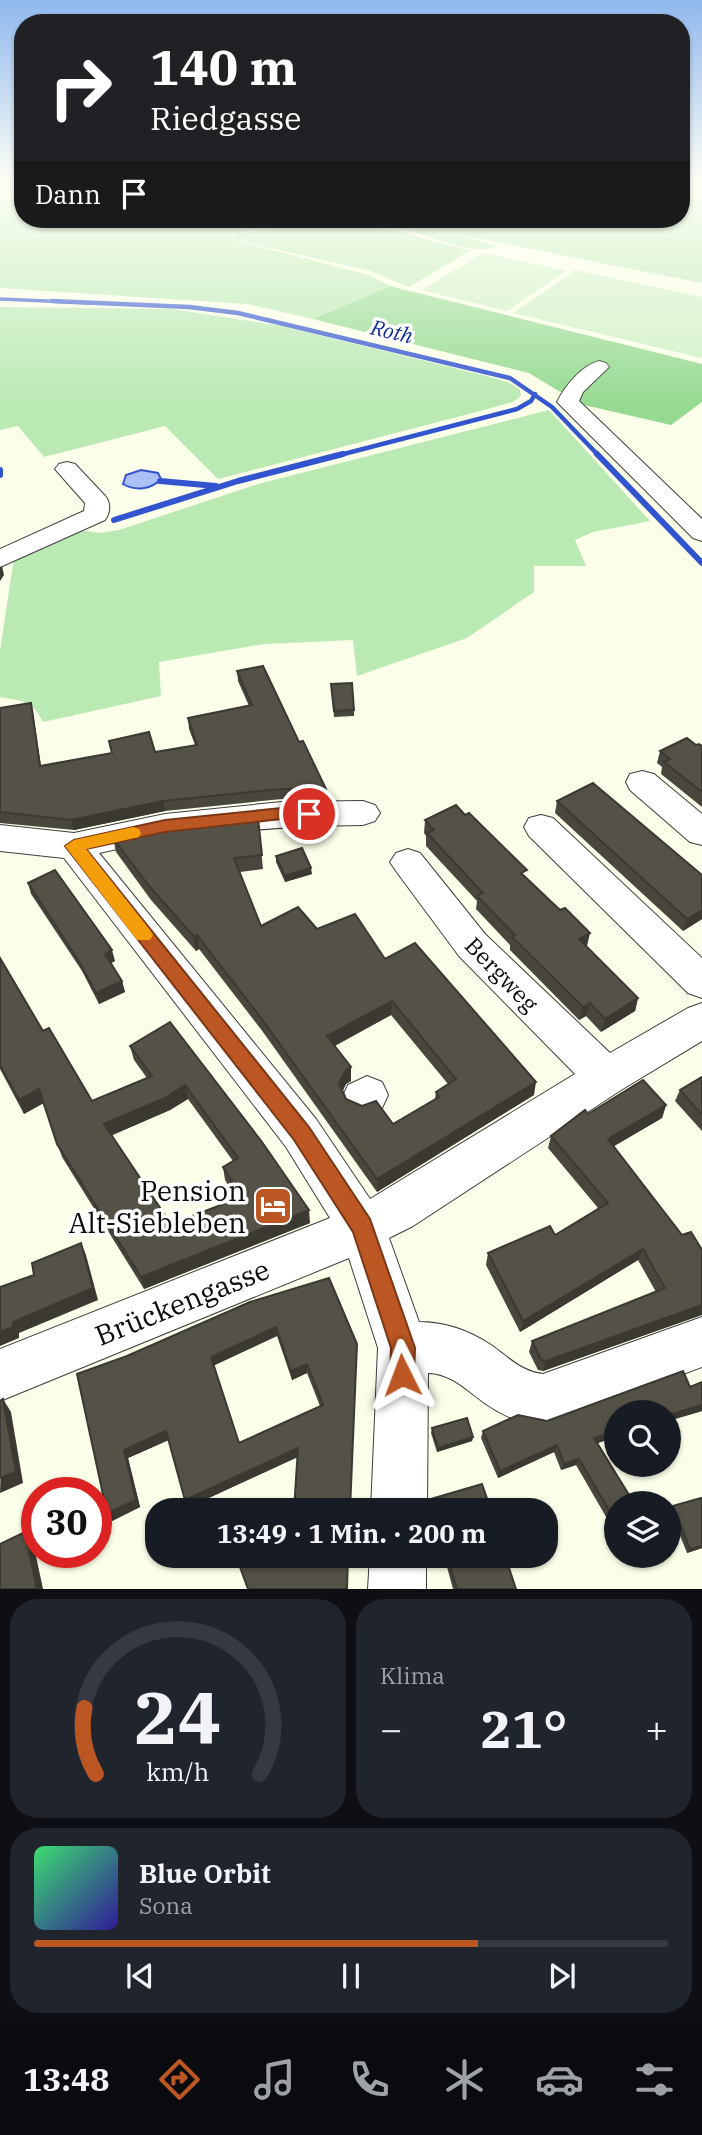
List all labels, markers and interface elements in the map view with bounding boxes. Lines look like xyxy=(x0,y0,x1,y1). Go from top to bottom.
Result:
text: 140 m xyxy=(150,35,297,98)
icon: right xyxy=(35,42,126,133)
text: Riedgasse xyxy=(150,97,302,139)
icon: arrive xyxy=(115,175,153,213)
text: Dann xyxy=(35,177,101,211)
water label: Roth xyxy=(367,312,416,349)
pin xyxy=(279,784,339,844)
icon: arrive xyxy=(290,795,328,833)
street label: Bergweg xyxy=(459,930,545,1018)
place label: Pension Alt-Siebleben xyxy=(69,1172,246,1241)
hotel icon: Pension Alt-Siebleben xyxy=(252,1185,294,1227)
street label: Brückengasse xyxy=(89,1250,275,1354)
position arrow xyxy=(365,1338,439,1412)
map controls xyxy=(604,1400,681,1568)
button: search xyxy=(604,1400,681,1477)
speed limit sign: 30 xyxy=(21,1477,112,1568)
button: layers xyxy=(604,1491,681,1568)
text: 13:49 · 1 Min. · 200 m xyxy=(217,1516,486,1550)
text: Klima xyxy=(380,1660,445,1690)
text: 24 xyxy=(134,1670,222,1765)
text: 21° xyxy=(481,1695,567,1762)
text: − xyxy=(380,1704,403,1753)
text: + xyxy=(645,1704,668,1753)
text: km/h xyxy=(146,1755,210,1788)
text: Blue Orbit xyxy=(139,1856,271,1890)
text: Sona xyxy=(139,1890,193,1920)
icon: previous xyxy=(121,1957,159,1995)
icon: pause xyxy=(332,1957,370,1995)
icon: next xyxy=(543,1957,581,1995)
icon: directions xyxy=(155,2055,204,2104)
icon: music xyxy=(250,2055,299,2104)
icon: phone xyxy=(345,2055,394,2104)
icon: climate xyxy=(440,2055,489,2104)
icon: car xyxy=(535,2055,584,2104)
icon: filters xyxy=(630,2055,679,2104)
text: 13:48 xyxy=(23,2058,109,2100)

